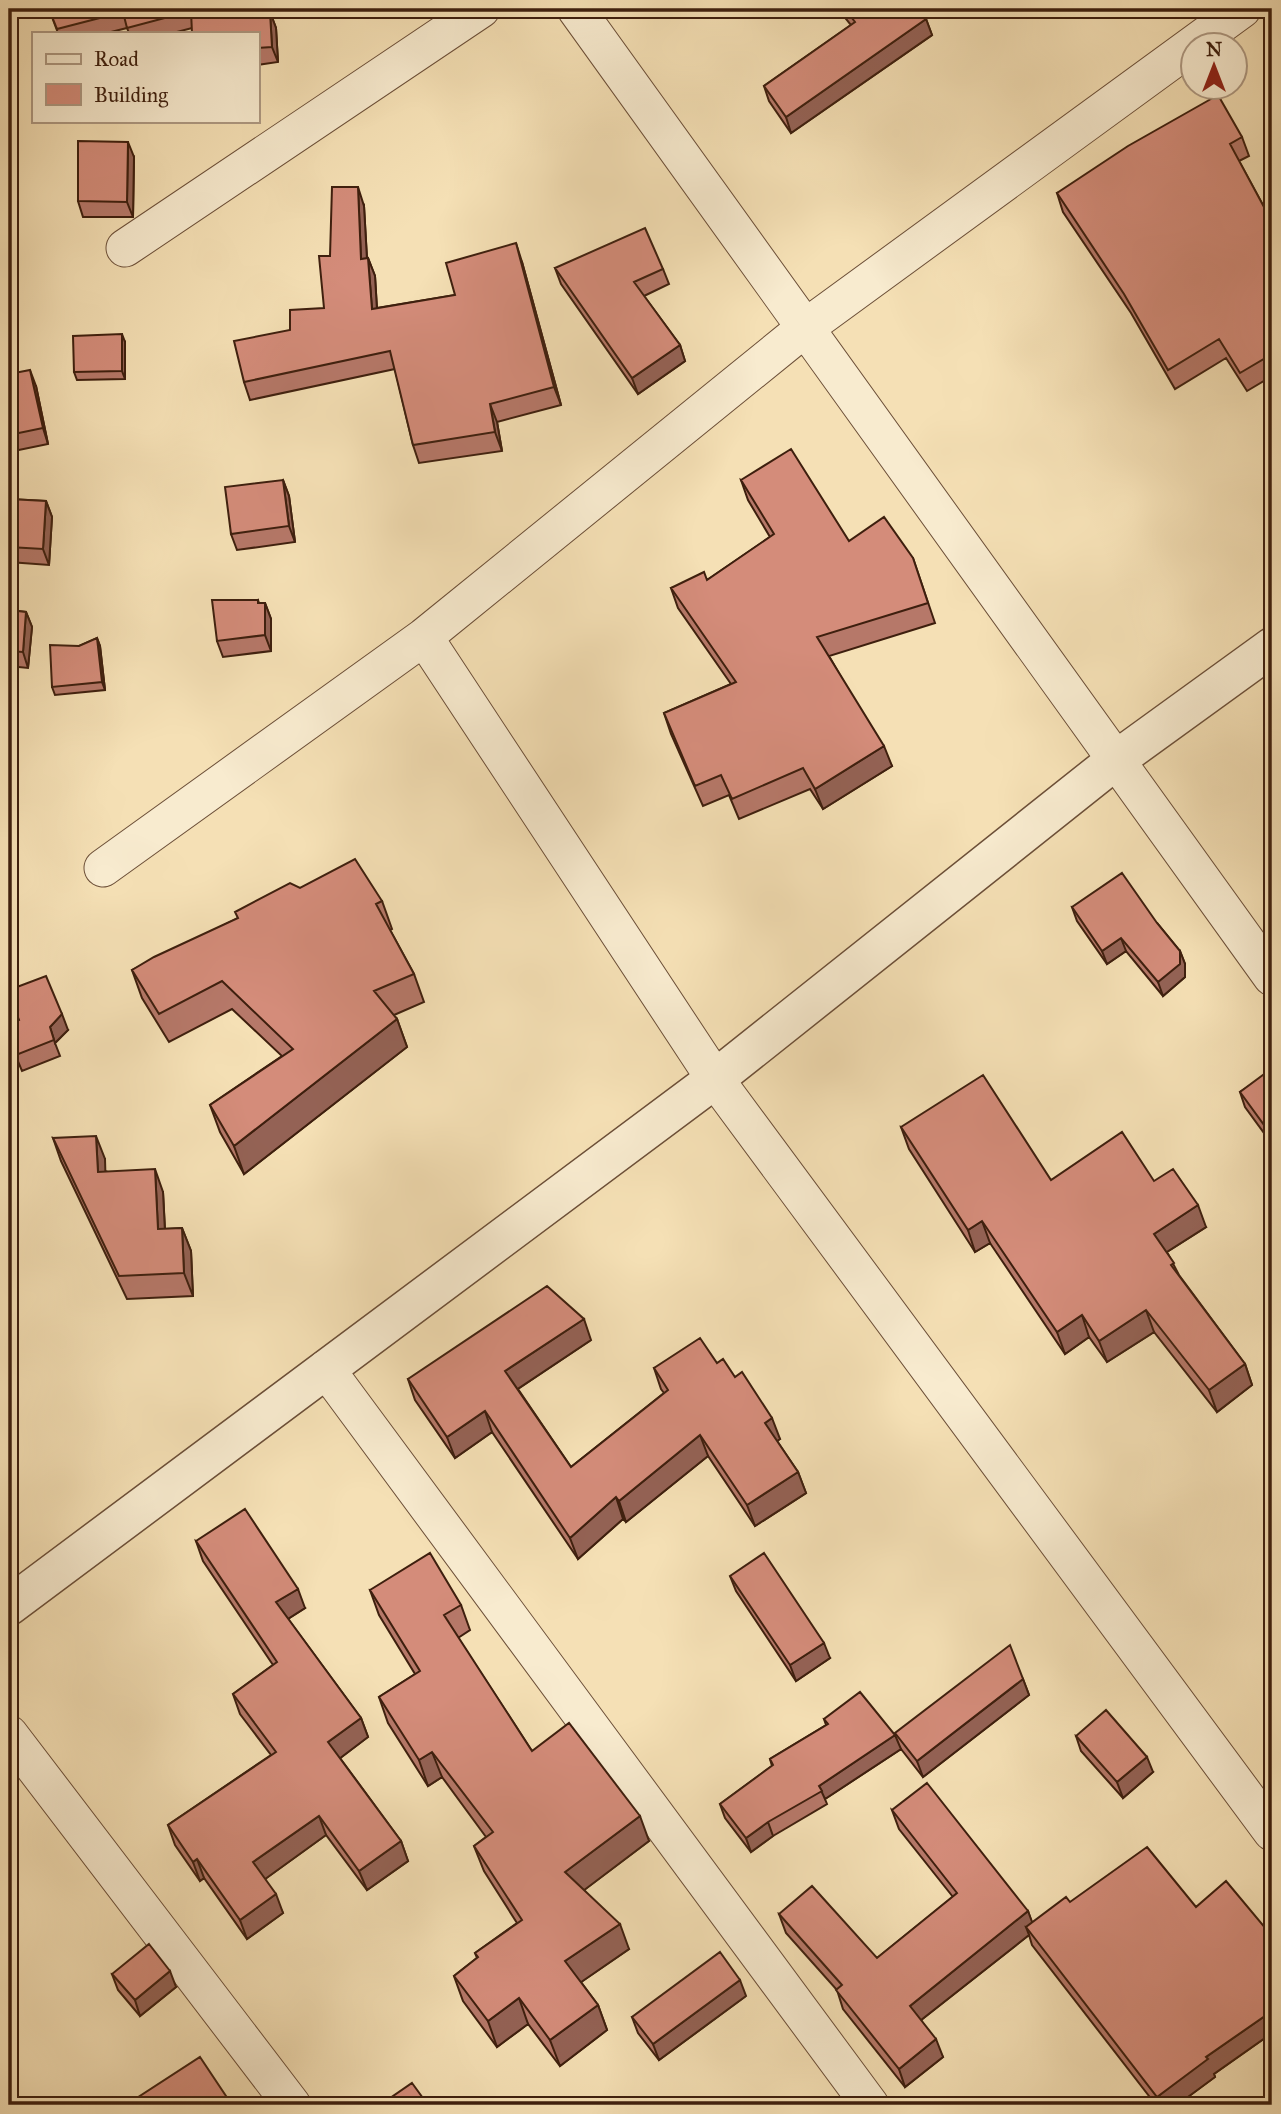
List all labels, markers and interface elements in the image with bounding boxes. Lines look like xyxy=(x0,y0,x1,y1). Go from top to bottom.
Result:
legend xyxy=(32,32,259,122)
north arrow xyxy=(1180,32,1250,102)
text: N xyxy=(1206,38,1222,61)
text: Road xyxy=(94,46,139,72)
text: Building xyxy=(94,82,168,108)

